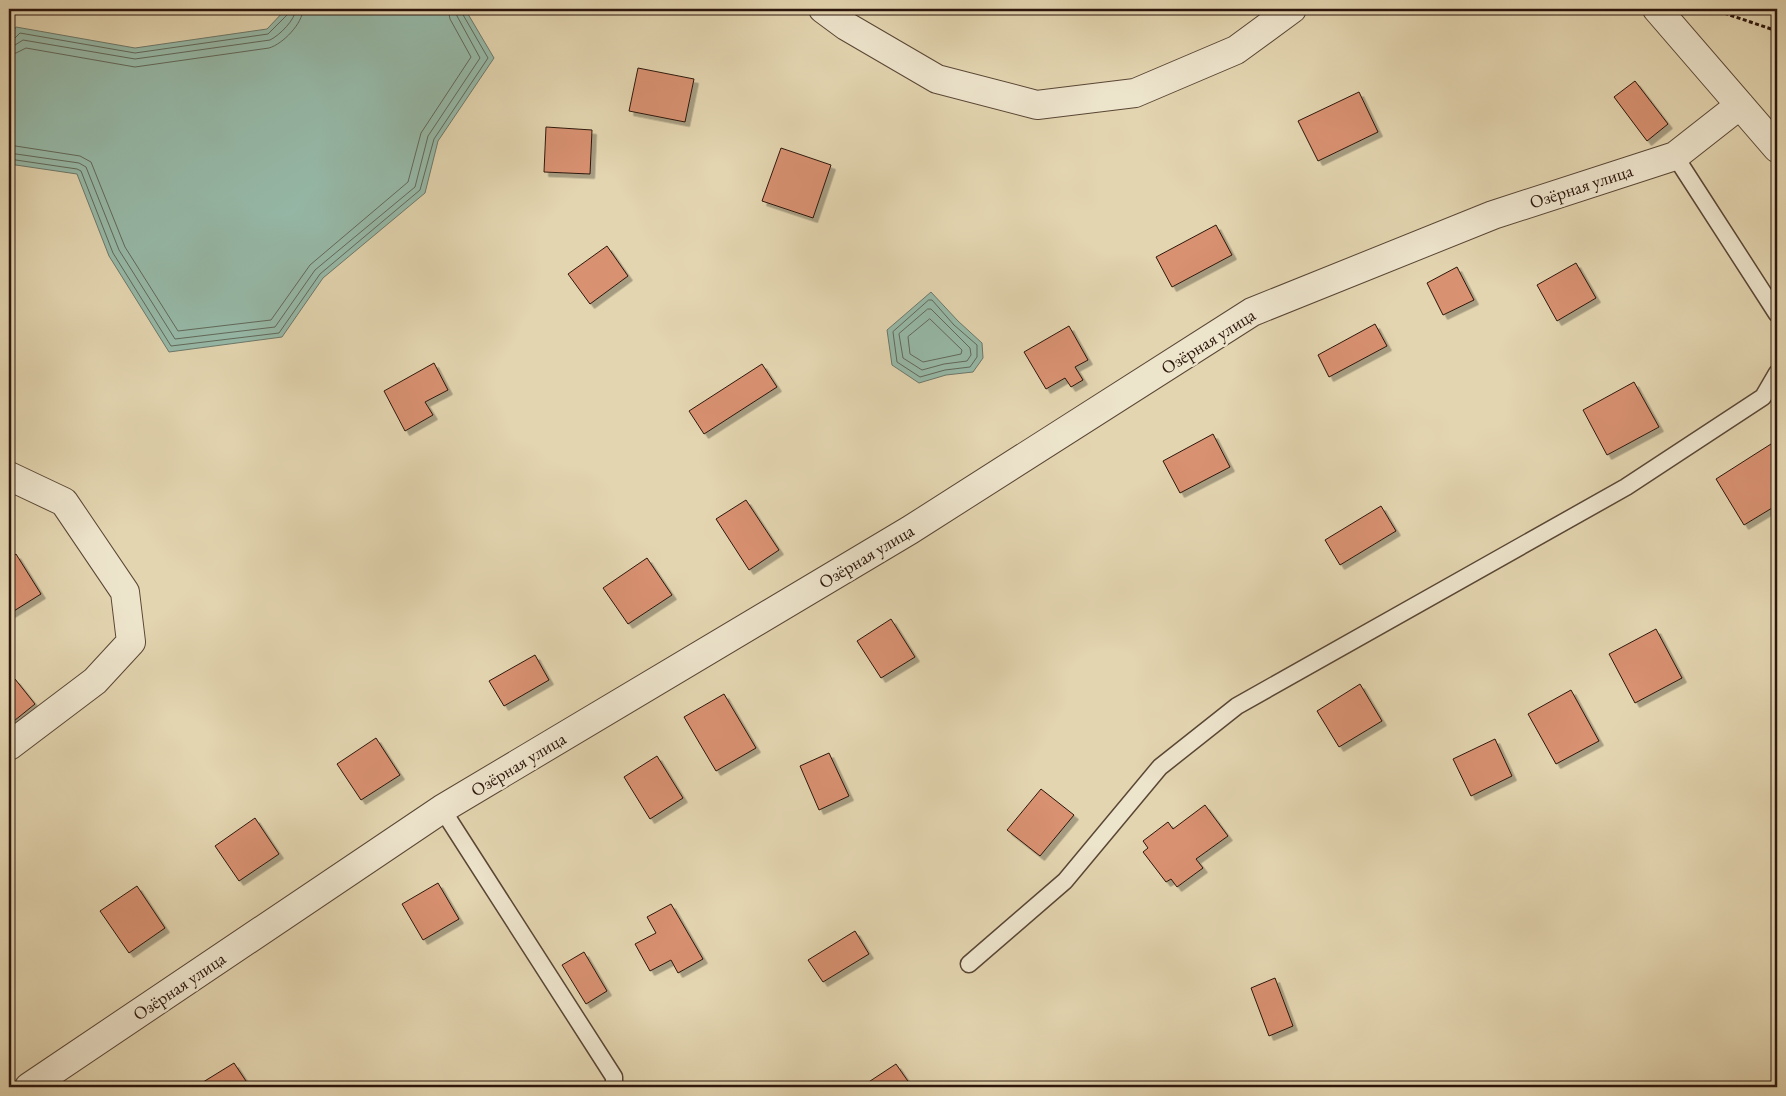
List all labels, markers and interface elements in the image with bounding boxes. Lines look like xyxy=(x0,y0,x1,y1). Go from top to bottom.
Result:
street label: Озёрная улица xyxy=(1526,158,1636,214)
street label: Озёрная улица xyxy=(1156,302,1260,379)
street label: Озёрная улица xyxy=(814,518,919,593)
street label: Озёрная улица xyxy=(466,726,571,801)
street label: Озёрная улица xyxy=(128,946,231,1026)

